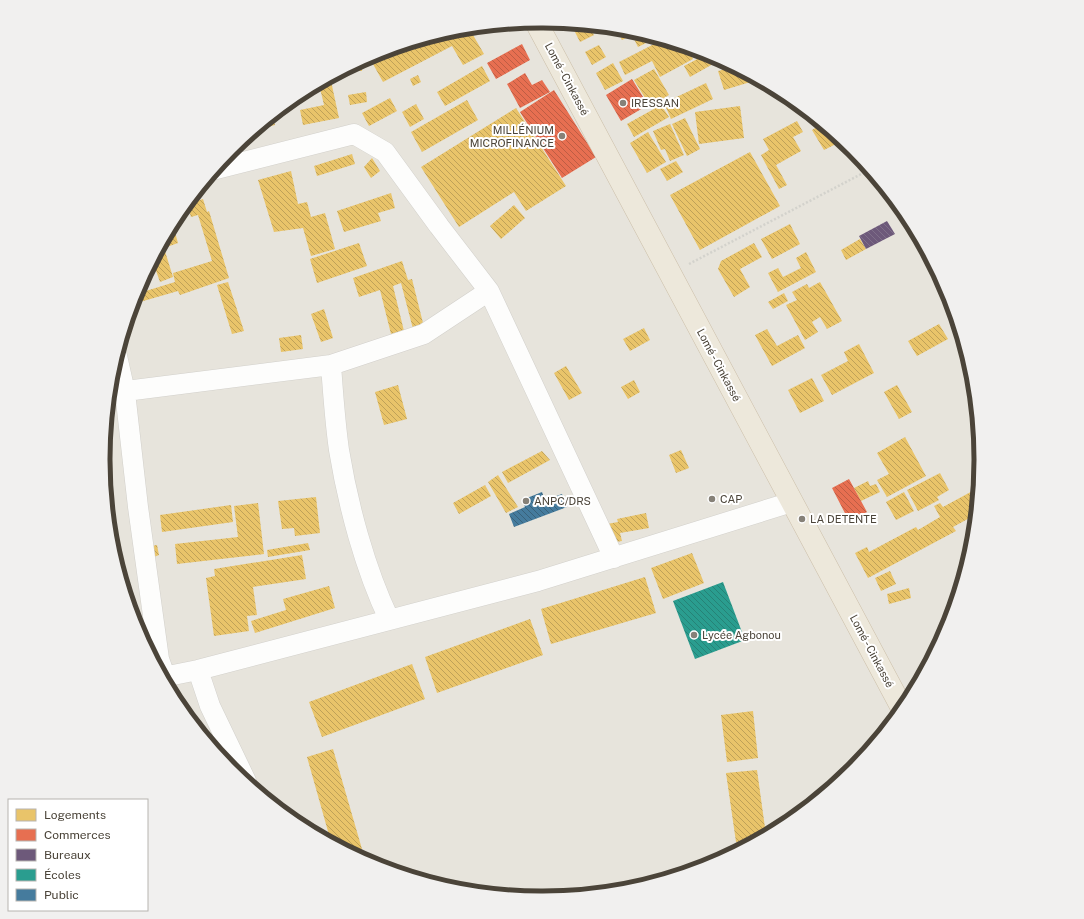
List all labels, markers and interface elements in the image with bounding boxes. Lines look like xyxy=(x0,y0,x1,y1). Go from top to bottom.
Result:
street label: Lomé - Cinkassé xyxy=(543,41,591,117)
place label: IRESSAN xyxy=(631,97,679,109)
marker: IRESSAN xyxy=(618,98,628,108)
place label: MILLÉNIUM MICROFINANCE xyxy=(470,123,554,149)
marker: MILLÉNIUM MICROFINANCE xyxy=(557,131,567,141)
street label: Lomé - Cinkassé xyxy=(695,327,743,403)
place label: CAP xyxy=(720,493,742,505)
marker: CAP xyxy=(707,494,717,504)
place label: ANPC/DRS xyxy=(534,495,591,507)
marker: ANPC/DRS xyxy=(521,496,531,506)
place label: LA DETENTE xyxy=(810,513,877,525)
marker: LA DETENTE xyxy=(797,514,807,524)
street label: Lomé - Cinkassé xyxy=(848,613,896,689)
place label: Lycée Agbonou xyxy=(702,629,781,641)
marker: Lycée Agbonou xyxy=(689,630,699,640)
legend xyxy=(8,799,148,911)
text: Logements xyxy=(44,808,106,822)
text: Commerces xyxy=(44,828,111,842)
text: Bureaux xyxy=(44,848,91,862)
text: Écoles xyxy=(44,868,81,882)
text: Public xyxy=(44,888,79,902)

